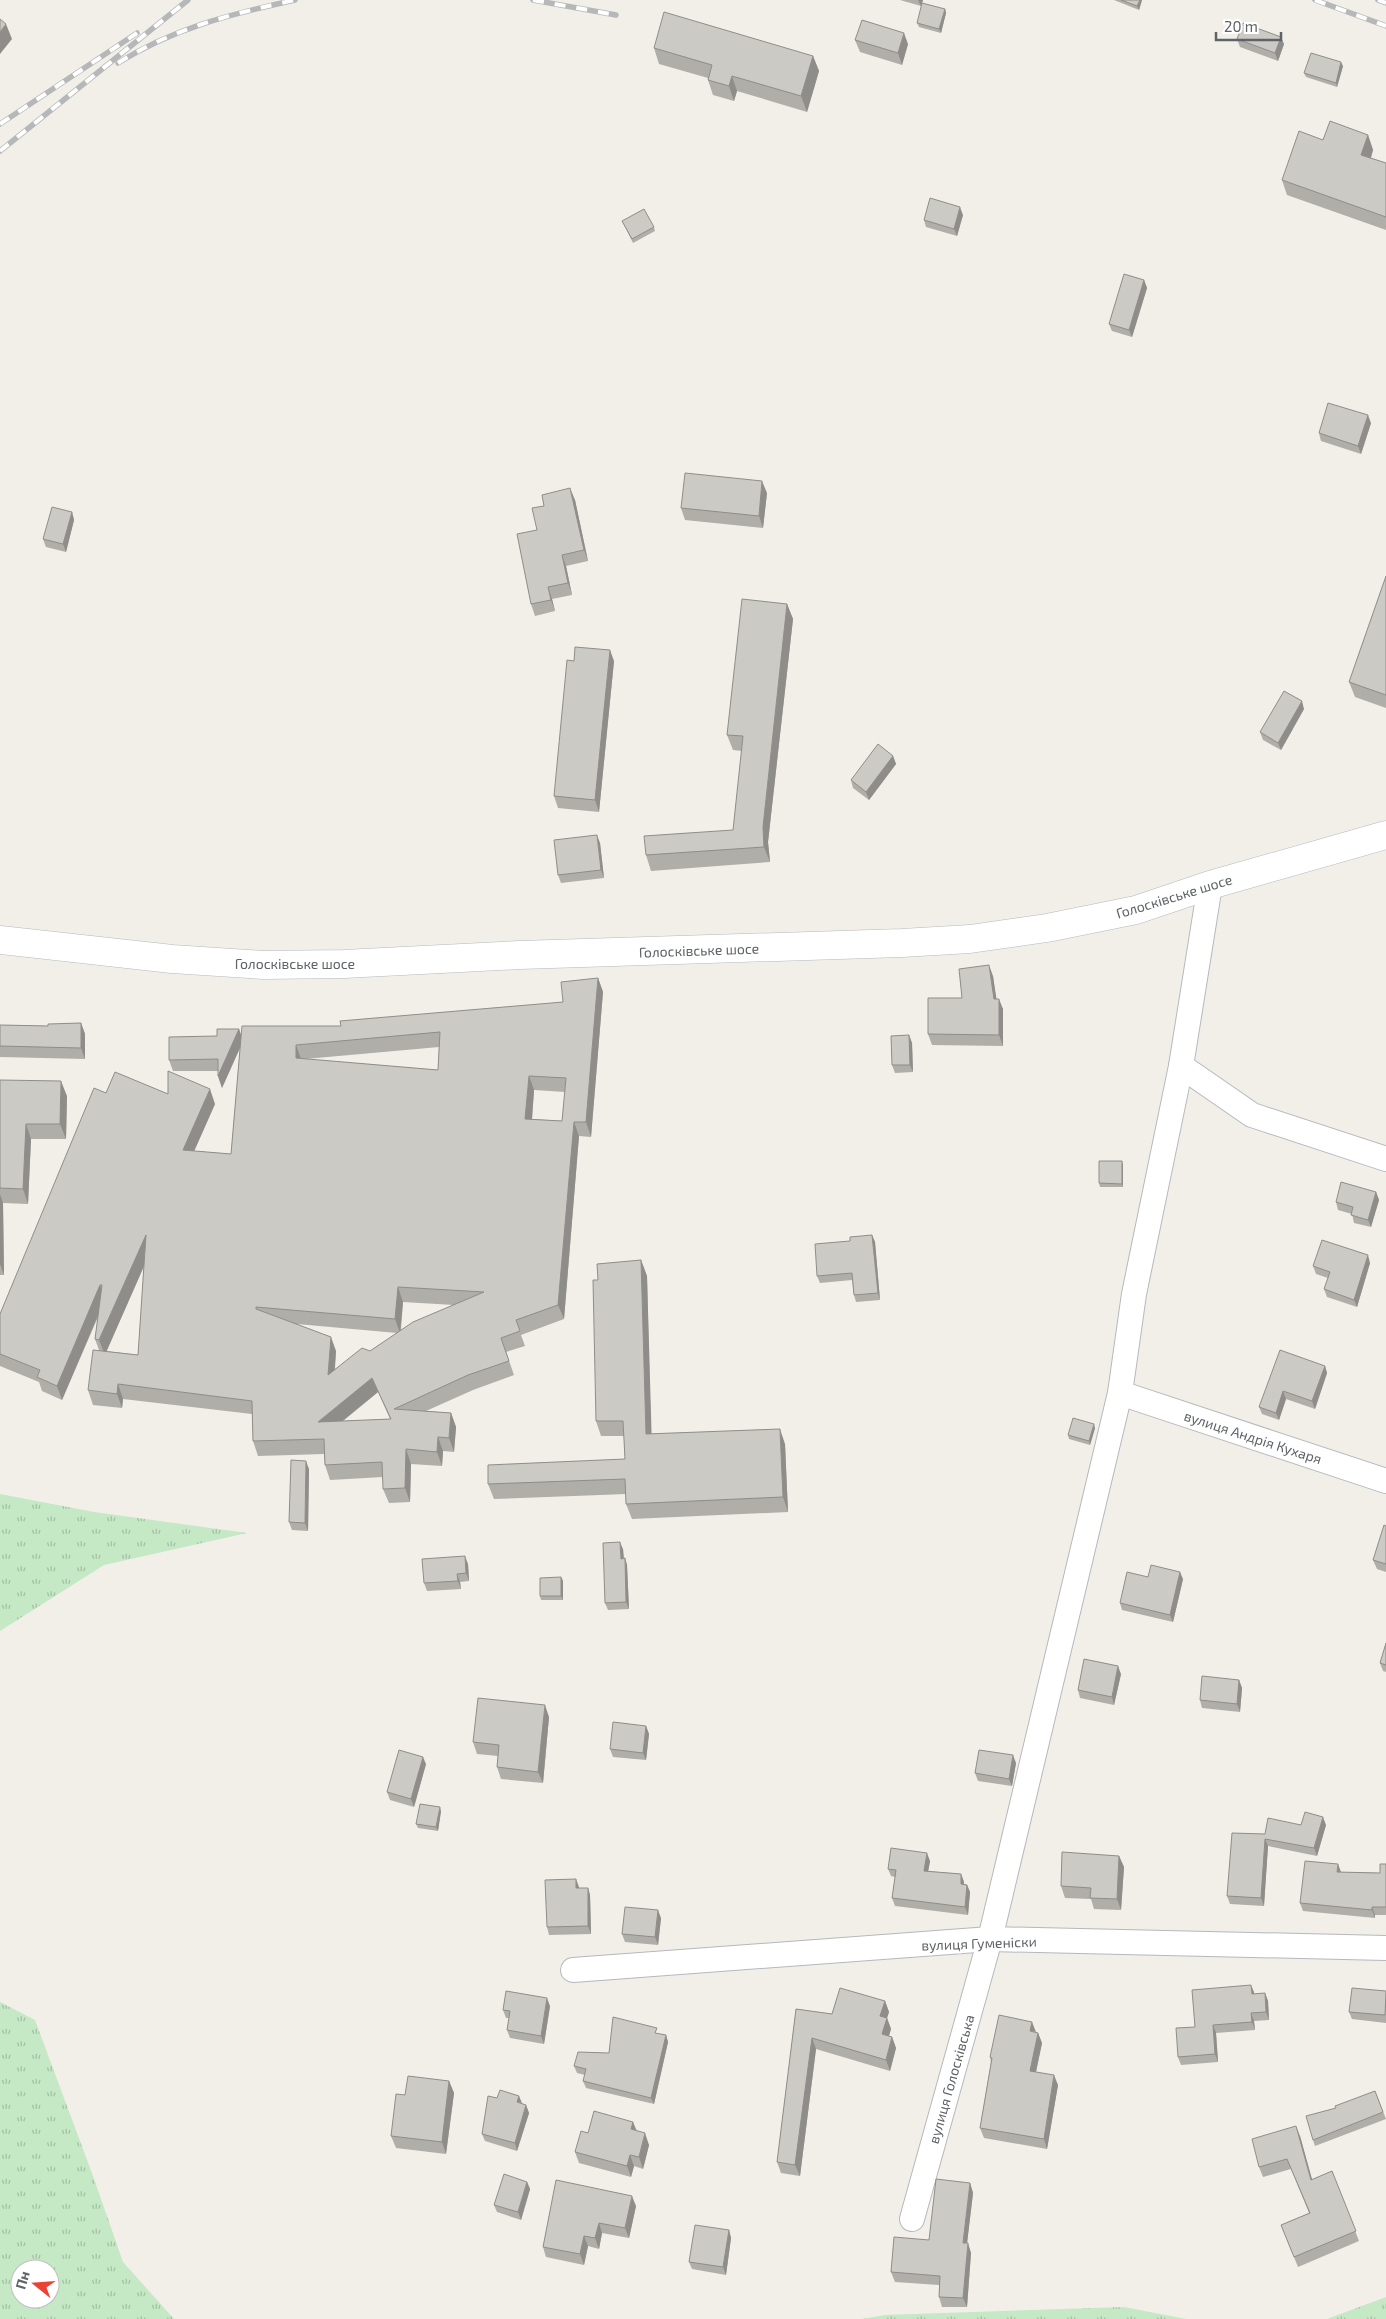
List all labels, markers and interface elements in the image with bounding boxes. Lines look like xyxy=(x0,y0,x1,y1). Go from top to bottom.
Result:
scale bar xyxy=(1216,10,1281,42)
text: 20 m xyxy=(1224,17,1258,35)
street label: Голосківське шосе xyxy=(1114,870,1234,922)
street label: Голосківське шосе xyxy=(639,939,759,961)
street label: Голосківське шосе xyxy=(235,955,355,972)
street label: вулиця Андрія Кухаря xyxy=(1182,1407,1324,1467)
street label: вулиця Гуменіски xyxy=(921,1932,1037,1954)
street label: вулиця Голосківська xyxy=(924,2012,978,2146)
north arrow xyxy=(10,2259,60,2309)
text: Пн xyxy=(11,2269,33,2291)

